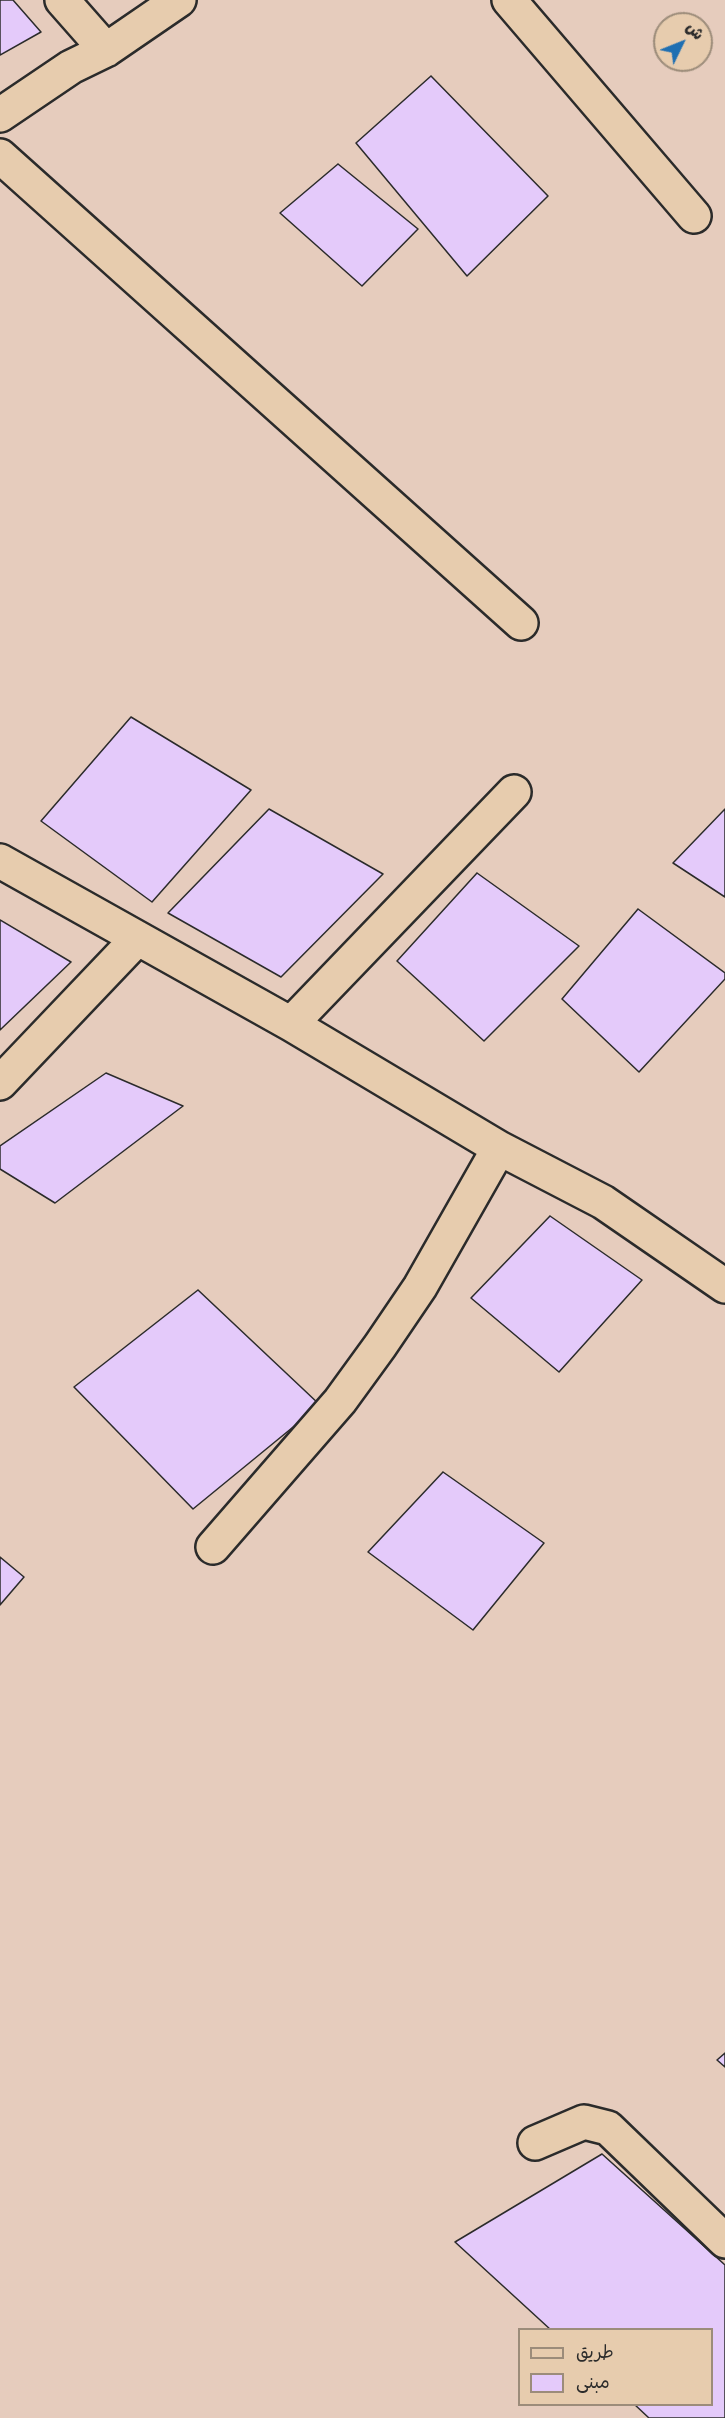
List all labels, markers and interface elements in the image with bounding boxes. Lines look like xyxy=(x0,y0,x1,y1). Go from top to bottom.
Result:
north arrow xyxy=(653,12,713,72)
text: ش xyxy=(681,18,708,44)
legend xyxy=(518,2328,713,2406)
text: طريق xyxy=(576,2341,614,2364)
text: مبنى xyxy=(576,2371,610,2394)

